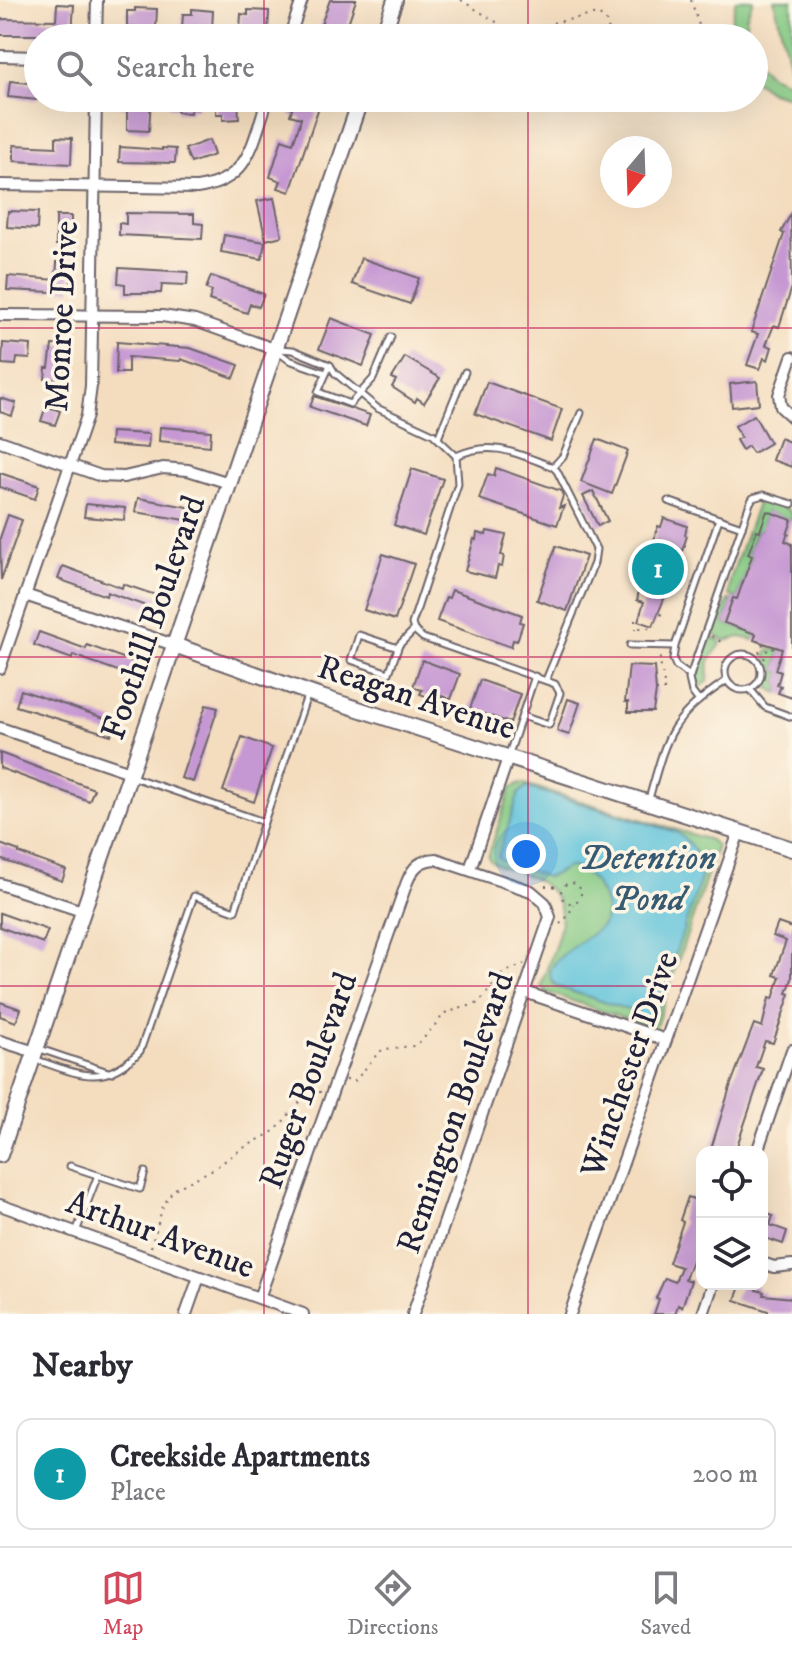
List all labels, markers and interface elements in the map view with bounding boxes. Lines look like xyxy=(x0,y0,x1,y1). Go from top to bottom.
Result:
search box xyxy=(24,24,768,112)
icon: search xyxy=(52,46,96,90)
text: Search here xyxy=(116,50,255,87)
north arrow xyxy=(600,136,672,208)
street label: Monroe Drive xyxy=(36,220,88,413)
street label: Foothill Boulevard xyxy=(92,490,215,745)
pin: 1 xyxy=(632,539,684,599)
street label: Reagan Avenue xyxy=(312,646,520,750)
your location xyxy=(506,834,546,874)
water label: Detention Pond xyxy=(579,836,717,922)
street label: Winchester Drive xyxy=(571,946,688,1184)
street label: Remington Boulevard xyxy=(388,966,524,1259)
street label: Ruger Boulevard xyxy=(250,967,367,1195)
map controls xyxy=(696,1146,768,1290)
button: locate xyxy=(696,1146,768,1218)
street label: Arthur Avenue xyxy=(60,1181,260,1288)
button: layers xyxy=(696,1218,768,1290)
text: Nearby xyxy=(32,1345,133,1387)
text: Creekside Apartments xyxy=(110,1439,370,1476)
text: 1 xyxy=(55,1458,65,1491)
text: 200 m xyxy=(692,1458,758,1491)
text: Place xyxy=(110,1476,166,1509)
tab: Map xyxy=(101,1566,145,1641)
tab: Directions xyxy=(347,1566,438,1641)
tab: Saved xyxy=(640,1566,691,1641)

